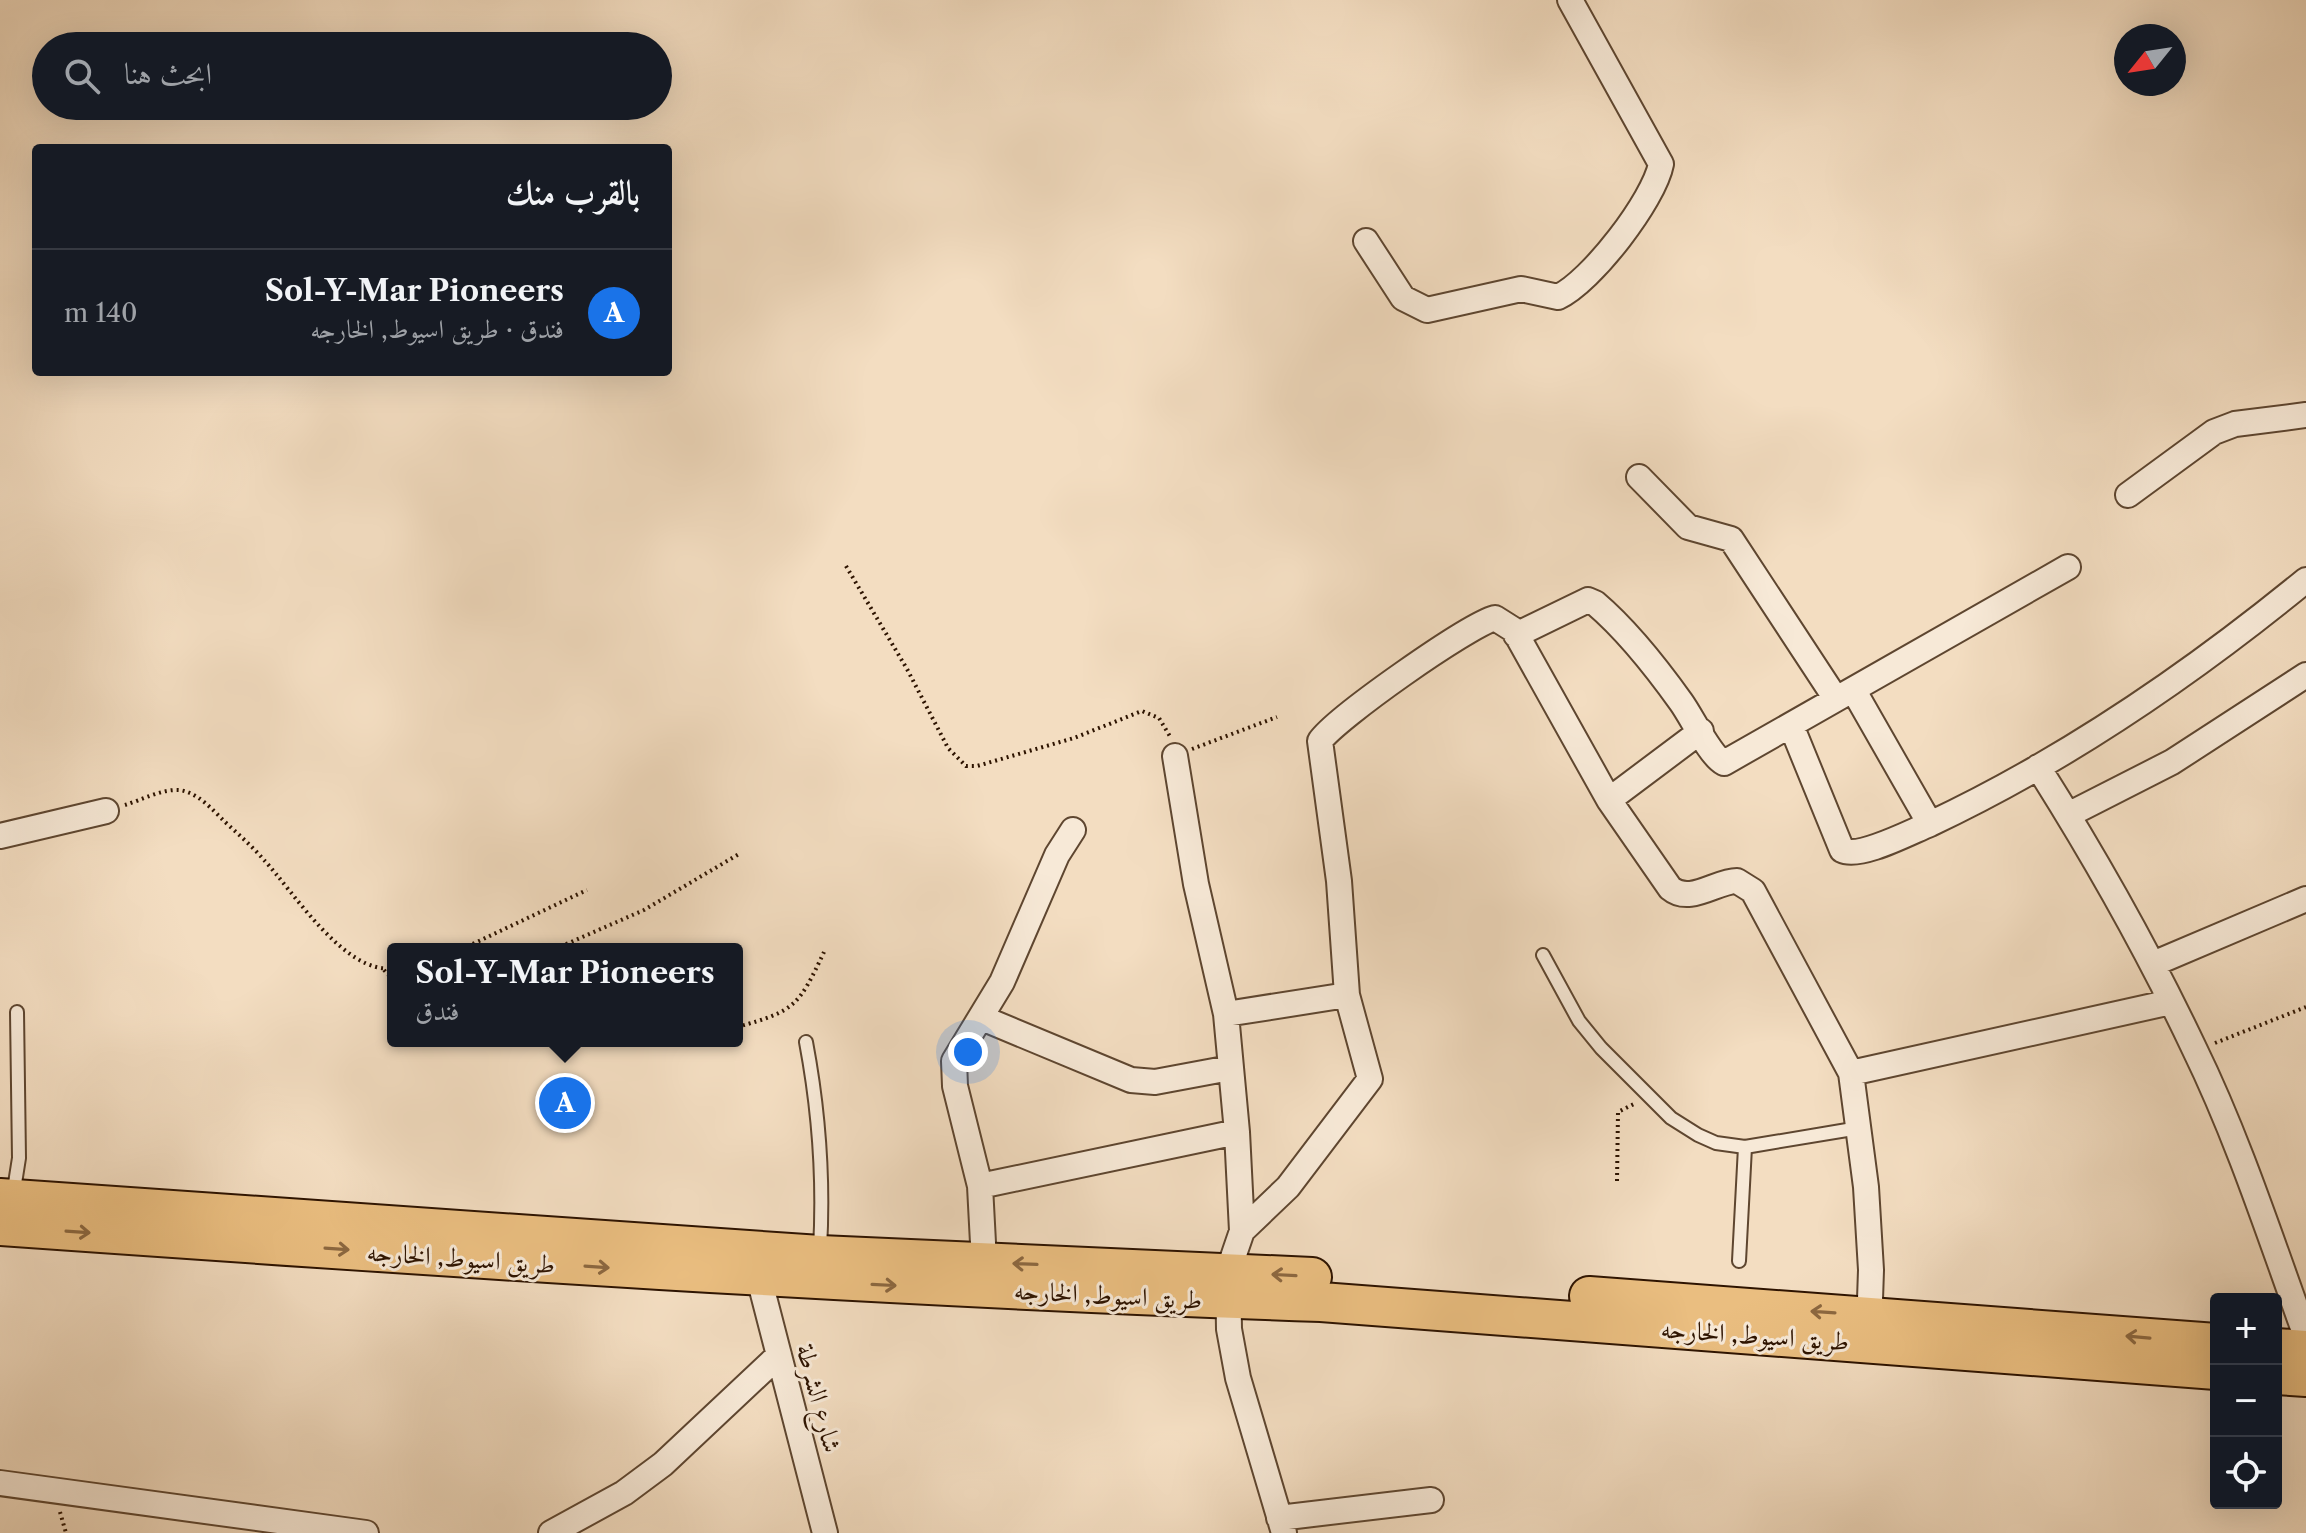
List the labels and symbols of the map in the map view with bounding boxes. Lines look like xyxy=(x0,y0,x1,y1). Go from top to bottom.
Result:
north arrow xyxy=(2114,24,2186,96)
your location xyxy=(948,1032,988,1072)
pin: A xyxy=(539,1073,591,1133)
one-way arrow xyxy=(64,1225,91,1240)
street label: طريق اسيوط, الخارجه xyxy=(366,1235,556,1282)
one-way arrow xyxy=(323,1242,350,1257)
one-way arrow xyxy=(1012,1256,1039,1271)
one-way arrow xyxy=(583,1260,610,1275)
one-way arrow xyxy=(1271,1268,1298,1283)
street label: طريق اسيوط, الخارجه xyxy=(1013,1274,1203,1317)
one-way arrow xyxy=(870,1277,897,1292)
one-way arrow xyxy=(1810,1304,1837,1319)
street label: طريق اسيوط, الخارجه xyxy=(1660,1312,1850,1359)
one-way arrow xyxy=(2125,1329,2152,1344)
street label: شارع الشرطة xyxy=(783,1340,849,1457)

